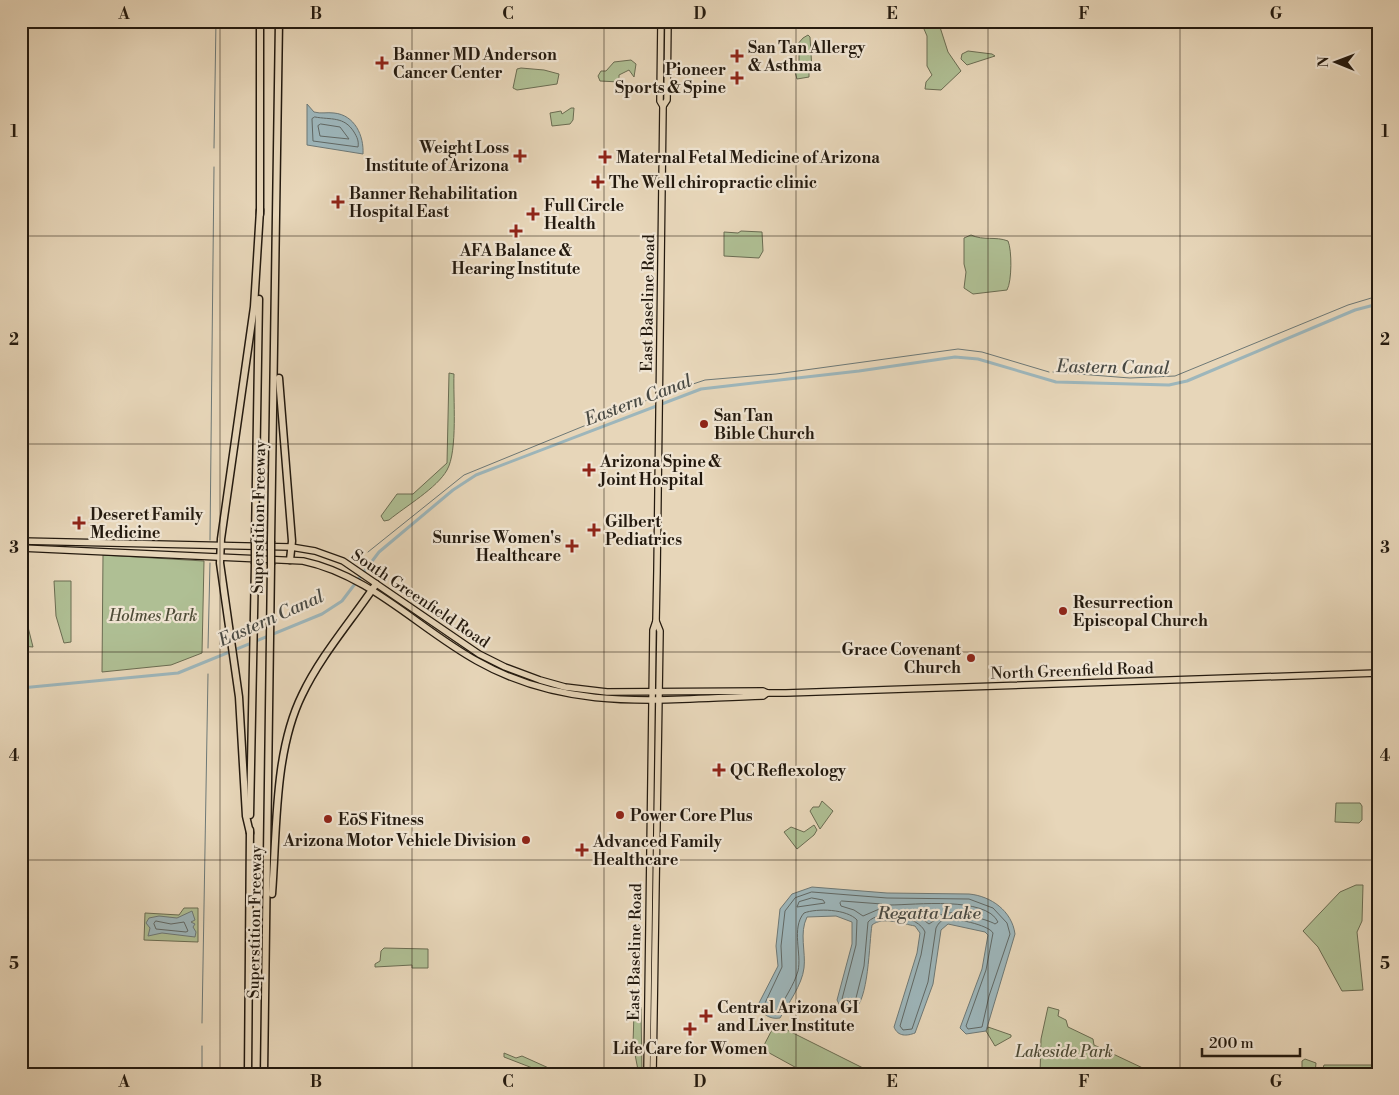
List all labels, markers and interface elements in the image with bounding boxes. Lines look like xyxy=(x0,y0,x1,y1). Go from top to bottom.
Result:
text: A xyxy=(117,4,130,24)
text: B xyxy=(310,4,322,24)
text: C xyxy=(502,4,514,24)
text: D xyxy=(694,4,707,24)
text: E xyxy=(886,4,898,24)
text: F xyxy=(1078,4,1090,24)
text: G xyxy=(1270,4,1283,24)
place label: San Tan Allergy & Asthma xyxy=(748,38,866,76)
north arrow xyxy=(1312,38,1362,88)
place label: Banner MD Anderson Cancer Center xyxy=(393,45,557,83)
marker: San Tan Allergy & Asthma xyxy=(730,49,744,63)
marker: Banner MD Anderson Cancer Center xyxy=(375,56,389,70)
text: N xyxy=(1315,56,1333,67)
place label: Pioneer Sports & Spine xyxy=(615,60,726,98)
marker: Pioneer Sports & Spine xyxy=(730,71,744,85)
text: 1 xyxy=(10,122,18,142)
text: 1 xyxy=(1381,122,1389,142)
place label: Weight Loss Institute of Arizona xyxy=(365,138,509,176)
place label: Maternal Fetal Medicine of Arizona xyxy=(616,148,880,168)
marker: Weight Loss Institute of Arizona xyxy=(513,149,527,163)
marker: Maternal Fetal Medicine of Arizona xyxy=(598,150,612,164)
place label: The Well chiropractic clinic xyxy=(609,173,817,193)
marker: The Well chiropractic clinic xyxy=(591,175,605,189)
place label: Banner Rehabilitation Hospital East xyxy=(349,184,518,222)
marker: Banner Rehabilitation Hospital East xyxy=(331,195,345,209)
place label: Full Circle Health xyxy=(544,196,624,234)
marker: Full Circle Health xyxy=(526,207,540,221)
marker: AFA Balance & Hearing Institute xyxy=(509,224,523,238)
street label: East Baseline Road xyxy=(637,234,659,372)
place label: AFA Balance & Hearing Institute xyxy=(452,241,581,279)
text: 2 xyxy=(9,330,19,350)
text: 2 xyxy=(1380,330,1390,350)
water label: Eastern Canal xyxy=(1055,355,1170,380)
water label: Eastern Canal xyxy=(580,369,695,432)
place label: San Tan Bible Church xyxy=(714,406,815,444)
marker: San Tan Bible Church xyxy=(698,418,710,430)
street label: Superstition Freeway xyxy=(248,440,270,594)
place label: Arizona Spine & Joint Hospital xyxy=(598,452,722,490)
marker: Arizona Spine & Joint Hospital xyxy=(582,463,596,477)
place label: Deseret Family Medicine xyxy=(90,505,204,543)
place label: Gilbert Pediatrics xyxy=(605,512,682,550)
marker: Deseret Family Medicine xyxy=(72,516,86,530)
marker: Gilbert Pediatrics xyxy=(587,523,601,537)
place label: Sunrise Women's Healthcare xyxy=(433,528,561,566)
text: 3 xyxy=(9,538,19,558)
text: 3 xyxy=(1380,538,1390,558)
marker: Sunrise Women's Healthcare xyxy=(565,539,579,553)
street label: South Greenfield Road xyxy=(348,545,493,653)
water label: Eastern Canal xyxy=(214,585,328,652)
place label: Resurrection Episcopal Church xyxy=(1073,593,1208,631)
marker: Resurrection Episcopal Church xyxy=(1057,605,1069,617)
park label: Holmes Park xyxy=(108,606,197,626)
place label: Grace Covenant Church xyxy=(841,640,961,678)
marker: Grace Covenant Church xyxy=(965,652,977,664)
street label: North Greenfield Road xyxy=(990,658,1154,684)
text: 4 xyxy=(9,746,20,766)
text: 4 xyxy=(1380,746,1391,766)
place label: QC Reflexology xyxy=(730,761,847,781)
marker: QC Reflexology xyxy=(712,763,726,777)
place label: Power Core Plus xyxy=(630,806,753,826)
marker: Power Core Plus xyxy=(614,809,626,821)
place label: EōS Fitness xyxy=(338,810,424,830)
marker: EōS Fitness xyxy=(322,813,334,825)
place label: Arizona Motor Vehicle Division xyxy=(282,831,516,851)
place label: Advanced Family Healthcare xyxy=(592,832,723,870)
marker: Arizona Motor Vehicle Division xyxy=(520,834,532,846)
marker: Advanced Family Healthcare xyxy=(575,843,589,857)
street label: Superstition Freeway xyxy=(244,845,266,999)
street label: East Baseline Road xyxy=(624,883,646,1021)
water label: Regatta Lake xyxy=(876,902,981,925)
text: 5 xyxy=(9,954,19,974)
text: 5 xyxy=(1380,954,1390,974)
place label: Central Arizona GI and Liver Institute xyxy=(717,998,859,1036)
marker: Central Arizona GI and Liver Institute xyxy=(699,1009,713,1023)
marker: Life Care for Women xyxy=(683,1022,697,1036)
scale bar xyxy=(1202,1025,1299,1057)
text: 200 m xyxy=(1209,1034,1254,1053)
place label: Life Care for Women xyxy=(613,1039,767,1059)
park label: Lakeside Park xyxy=(1014,1042,1113,1062)
text: A xyxy=(117,1072,130,1092)
text: B xyxy=(310,1072,322,1092)
text: C xyxy=(502,1072,514,1092)
text: D xyxy=(694,1072,707,1092)
text: E xyxy=(886,1072,898,1092)
text: F xyxy=(1078,1072,1090,1092)
text: G xyxy=(1270,1072,1283,1092)

